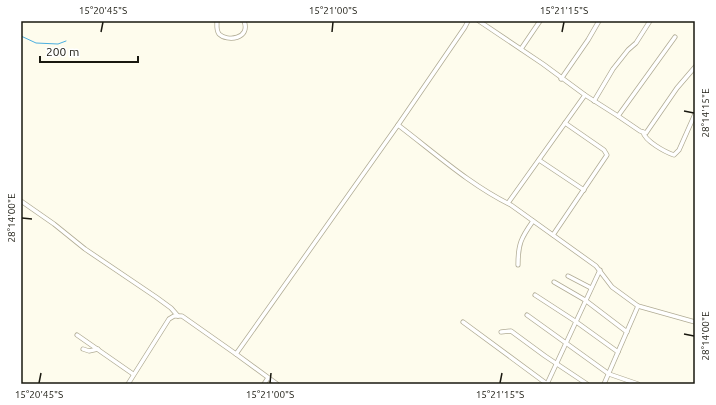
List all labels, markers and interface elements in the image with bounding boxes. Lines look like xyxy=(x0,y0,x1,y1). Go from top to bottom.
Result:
text: 15°20'45"S xyxy=(79,5,127,16)
text: 15°21'00"S xyxy=(309,5,357,16)
text: 15°21'15"S xyxy=(540,5,588,16)
scale bar xyxy=(40,38,138,64)
text: 200 m xyxy=(46,45,79,58)
text: 28°14'15"E xyxy=(700,88,711,138)
text: 28°14'00"E xyxy=(6,193,17,243)
text: 28°14'00"E xyxy=(700,311,711,361)
text: 15°20'45"S xyxy=(15,389,63,400)
text: 15°21'00"S xyxy=(246,389,294,400)
text: 15°21'15"S xyxy=(476,389,524,400)

